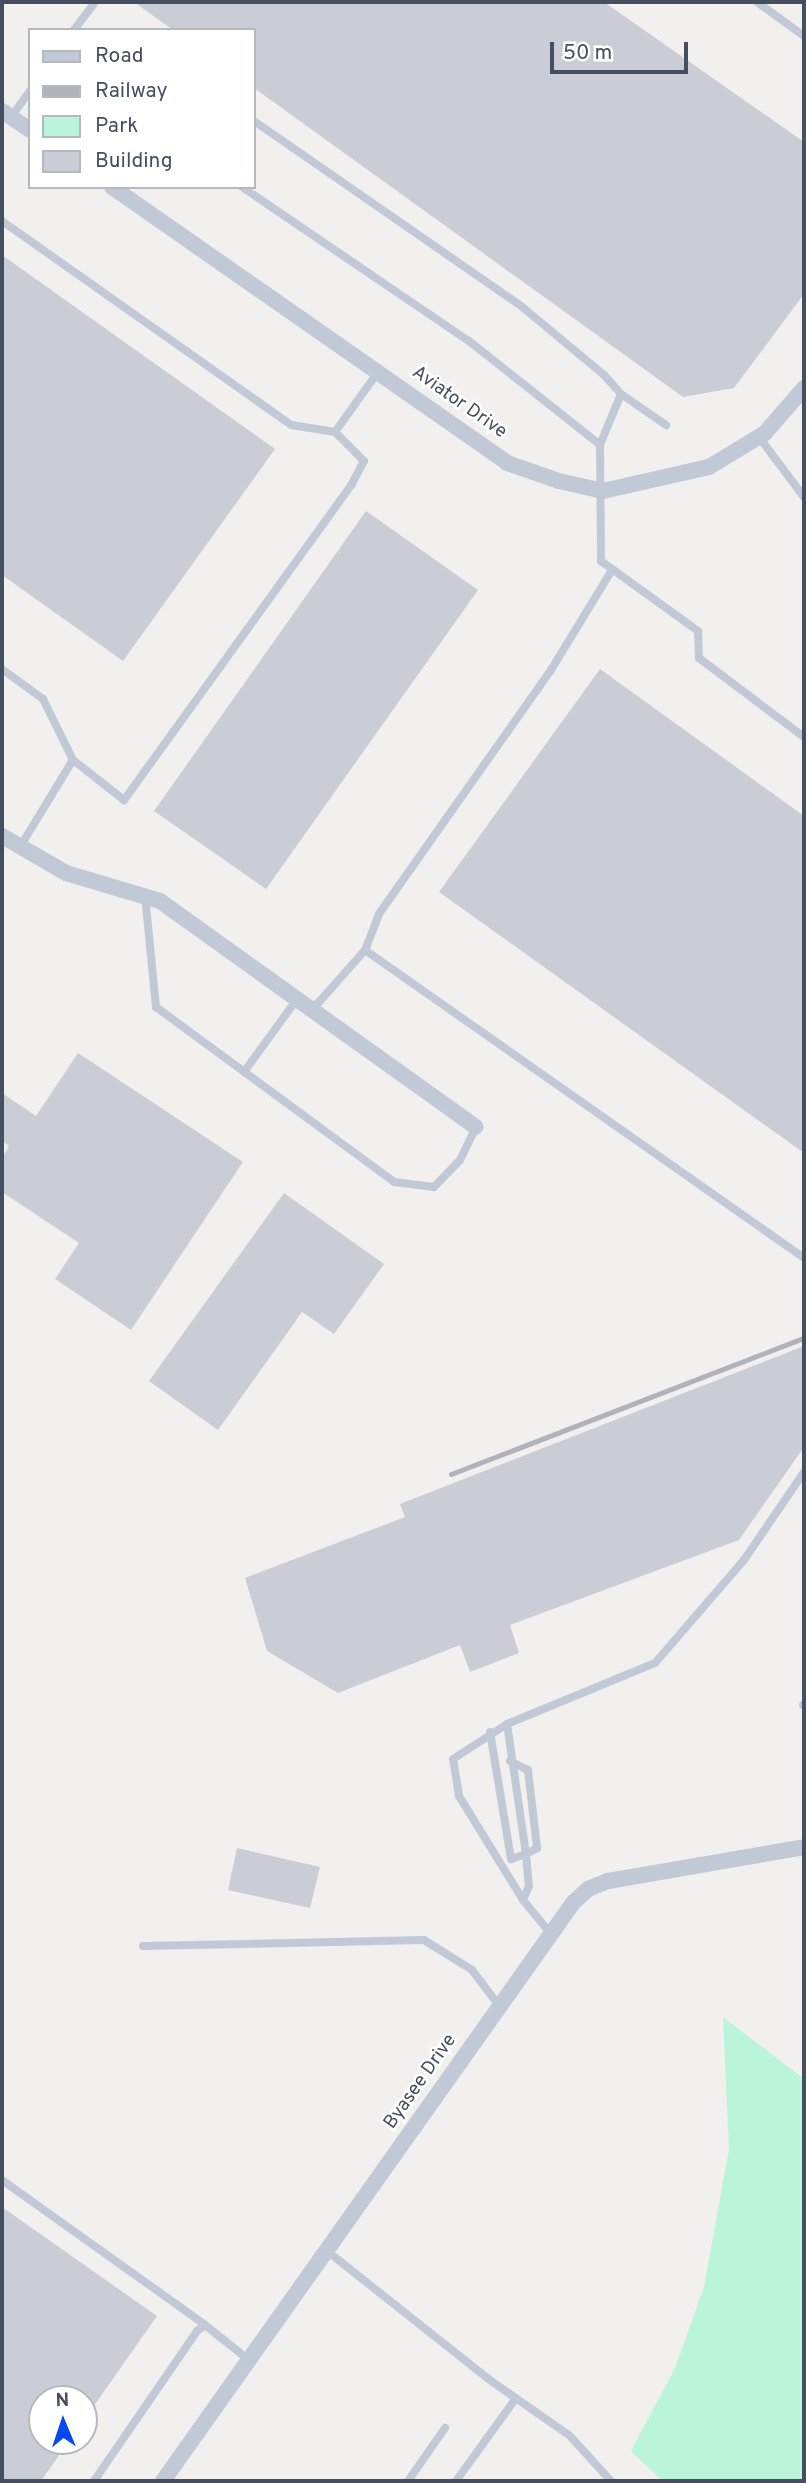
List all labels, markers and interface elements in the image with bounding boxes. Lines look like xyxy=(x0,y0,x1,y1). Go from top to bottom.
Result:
legend xyxy=(28,28,256,189)
scale bar xyxy=(554,28,692,72)
text: 50 m xyxy=(563,40,612,67)
text: Road xyxy=(95,43,144,70)
text: Railway xyxy=(95,78,168,105)
text: Park xyxy=(95,113,138,140)
text: Building xyxy=(95,148,173,175)
street label: Aviator Drive xyxy=(407,362,511,444)
street label: Byasee Drive xyxy=(380,2030,462,2134)
north arrow xyxy=(28,2385,98,2455)
text: N xyxy=(55,2389,70,2413)

